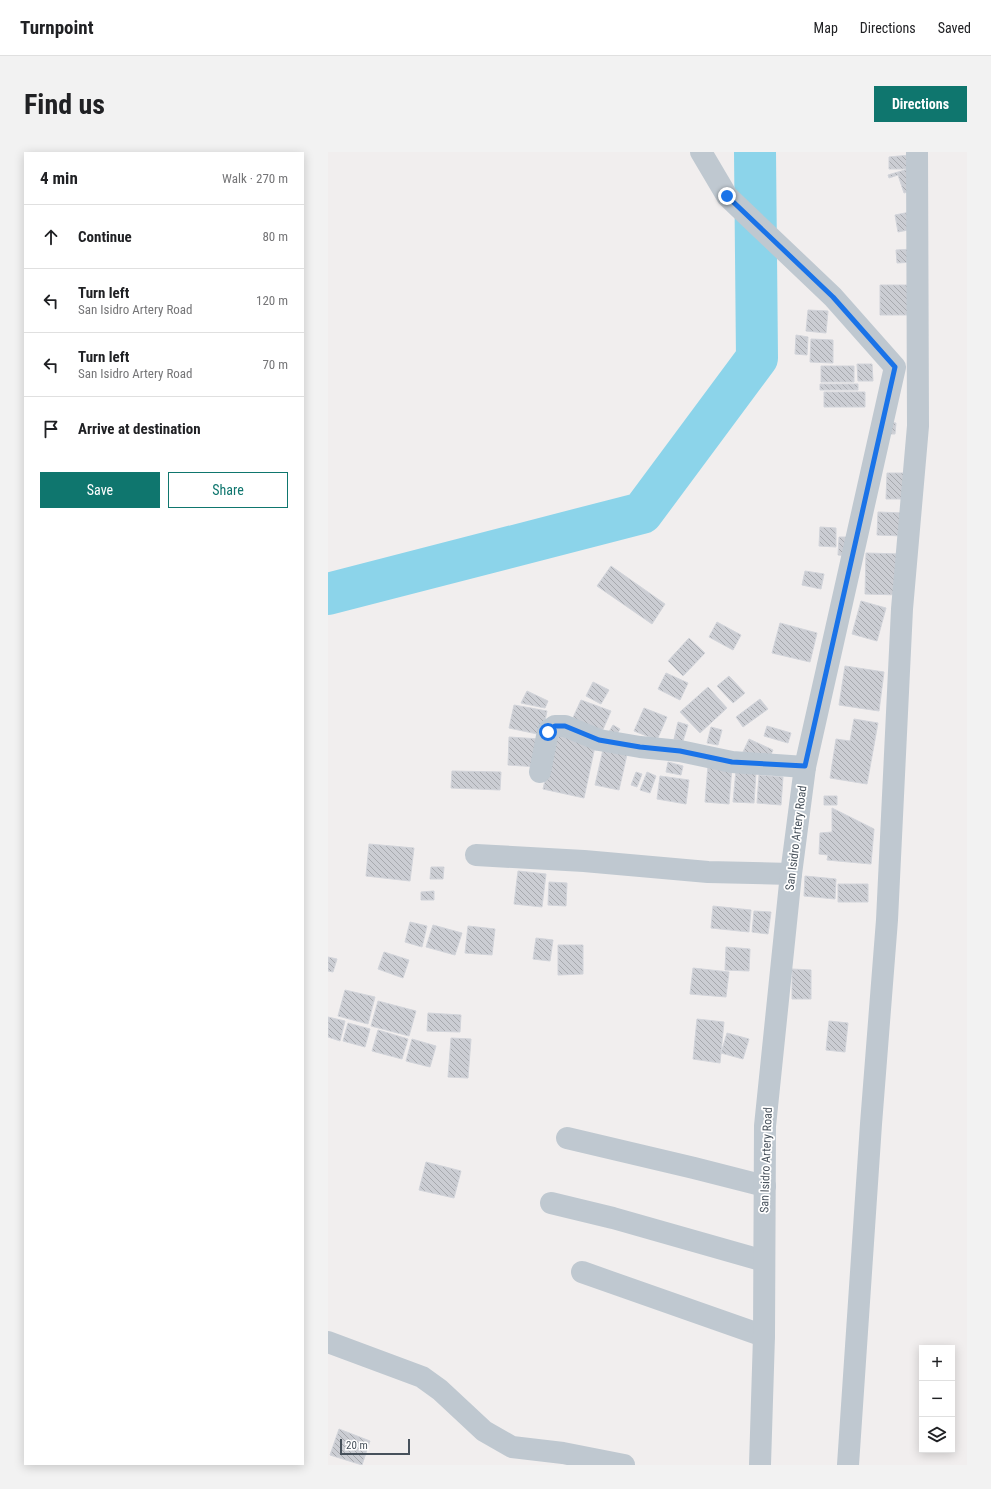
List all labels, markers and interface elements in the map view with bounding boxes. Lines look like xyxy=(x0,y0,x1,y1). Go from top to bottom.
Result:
text: Turnpoint xyxy=(20,16,94,39)
text: Map xyxy=(814,20,838,36)
text: Directions xyxy=(860,20,916,36)
text: Saved xyxy=(938,20,971,36)
button: Directions xyxy=(874,86,967,122)
text: Find us xyxy=(24,88,105,121)
text: 4 min xyxy=(40,168,78,188)
text: Walk · 270 m xyxy=(222,171,288,186)
route end xyxy=(718,187,736,205)
icon: ahead xyxy=(40,226,62,248)
text: Continue xyxy=(78,228,132,246)
text: 80 m xyxy=(262,229,288,244)
text: Turn left xyxy=(78,284,129,302)
icon: left xyxy=(40,290,62,312)
text: 120 m xyxy=(256,293,288,308)
text: San Isidro Artery Road xyxy=(78,302,193,317)
text: Turn left xyxy=(78,348,129,366)
icon: left xyxy=(40,354,62,376)
text: 70 m xyxy=(262,357,288,372)
text: San Isidro Artery Road xyxy=(78,366,193,381)
icon: arrive xyxy=(40,418,62,440)
text: Arrive at destination xyxy=(78,420,201,438)
button: Save xyxy=(40,472,160,508)
button: Share xyxy=(168,472,288,508)
route start xyxy=(539,723,557,741)
street label: San Isidro Artery Road xyxy=(783,785,809,891)
street label: San Isidro Artery Road xyxy=(757,1107,775,1213)
map controls xyxy=(919,1345,955,1453)
button: + xyxy=(919,1345,955,1381)
button: − xyxy=(919,1381,955,1417)
button: layers xyxy=(919,1417,955,1453)
scale bar xyxy=(340,1437,410,1456)
text: 20 m xyxy=(346,1439,368,1452)

